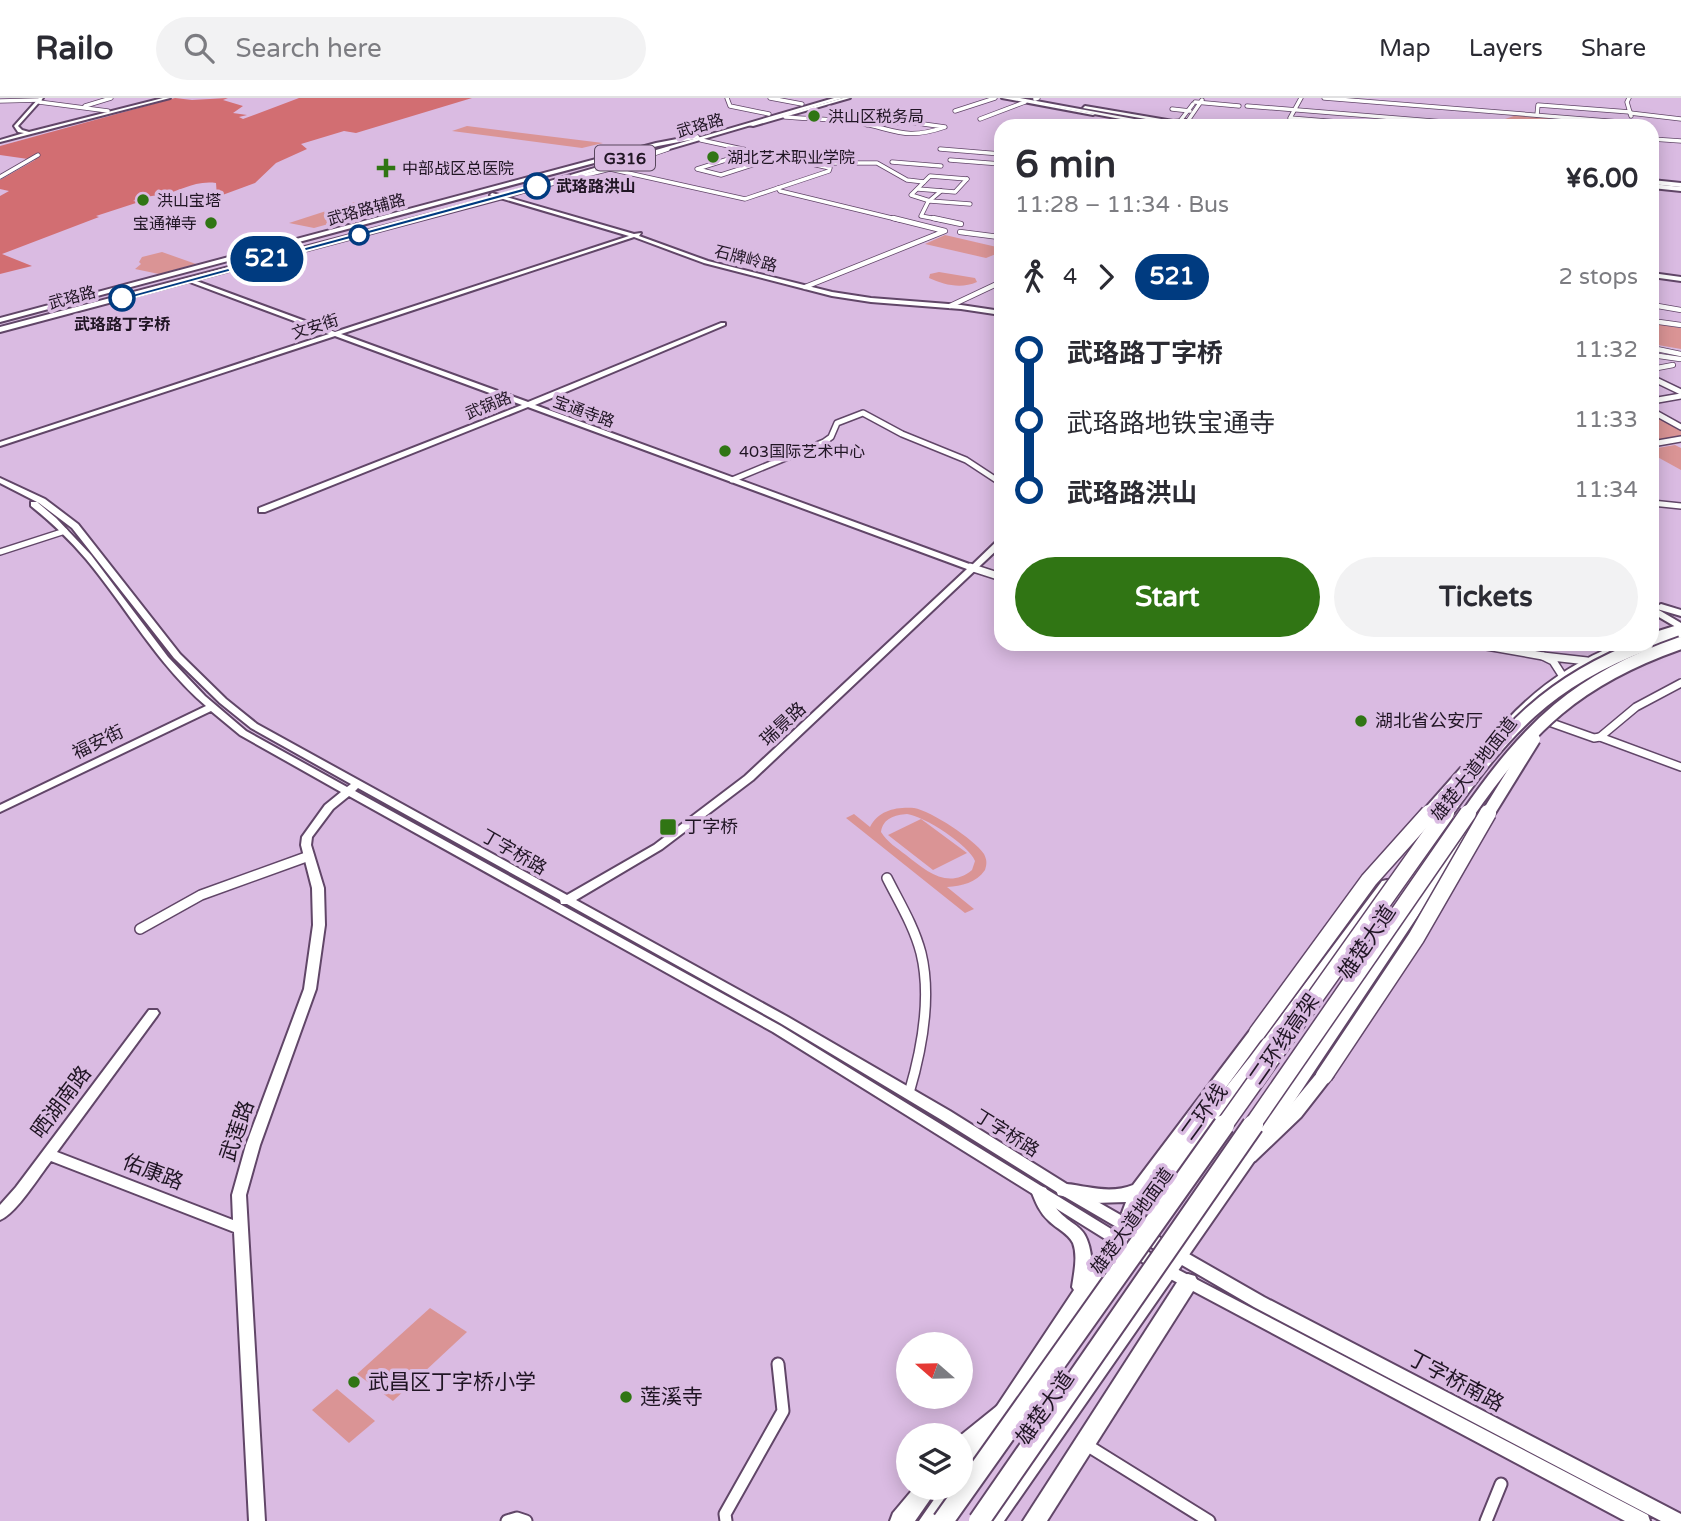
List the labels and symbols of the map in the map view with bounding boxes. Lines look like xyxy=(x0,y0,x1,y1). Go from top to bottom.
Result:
place label: 洪山区税务局 xyxy=(828,107,924,127)
marker: 洪山区税务局 xyxy=(806,108,822,124)
street label: 武珞路 xyxy=(674,110,726,142)
road number: G316 xyxy=(595,146,655,170)
place label: 湖北艺术职业学院 xyxy=(727,148,855,168)
marker: 湖北艺术职业学院 xyxy=(705,149,721,165)
marker: 中部战区总医院 xyxy=(376,158,396,178)
place label: 中部战区总医院 xyxy=(402,159,514,179)
marker: 武珞路洪山 xyxy=(524,173,550,199)
place label: 武珞路洪山 xyxy=(556,177,636,197)
street label: 武珞路辅路 xyxy=(325,190,407,230)
place label: 洪山宝塔 xyxy=(157,191,221,211)
marker: 洪山宝塔 xyxy=(135,192,151,208)
place label: 宝通禅寺 xyxy=(133,214,197,234)
marker: 宝通禅寺 xyxy=(203,215,219,231)
unlabelled marker xyxy=(349,225,369,245)
line badge: 521 xyxy=(227,236,307,282)
street label: 石牌岭路 xyxy=(712,242,779,276)
street label: 武珞路 xyxy=(46,282,98,314)
marker: 武珞路丁字桥 xyxy=(109,285,135,311)
street label: 文安街 xyxy=(289,310,341,344)
place label: 武珞路丁字桥 xyxy=(74,315,171,335)
street label: 武锅路 xyxy=(462,388,514,424)
street label: 宝通寺路 xyxy=(550,392,617,432)
place label: 403国际艺术中心 xyxy=(739,442,865,462)
marker: 403国际艺术中心 xyxy=(717,443,733,459)
street label: 瑞景路 xyxy=(756,698,810,750)
place label: 湖北省公安厅 xyxy=(1375,710,1483,732)
marker: 湖北省公安厅 xyxy=(1353,713,1369,729)
street label: 雄楚大道地面道 xyxy=(1427,713,1521,825)
street label: 福安街 xyxy=(69,720,127,764)
place label: 丁字桥 xyxy=(684,816,738,838)
marker: 丁字桥 xyxy=(658,817,678,837)
street label: 丁字桥路 xyxy=(477,824,551,880)
street label: 雄楚大道 xyxy=(1334,900,1401,984)
street label: 二环线高架 xyxy=(1244,989,1325,1089)
street label: 晒湖南路 xyxy=(26,1061,97,1143)
street label: 二环线 xyxy=(1176,1079,1233,1145)
street label: 武莲路 xyxy=(215,1097,260,1165)
street label: 丁字桥路 xyxy=(971,1105,1043,1161)
street label: 佑康路 xyxy=(119,1150,187,1195)
street label: 雄楚大道地面道 xyxy=(1086,1164,1178,1278)
north arrow xyxy=(896,1332,973,1409)
street label: 丁字桥南路 xyxy=(1404,1346,1508,1417)
street label: 雄楚大道 xyxy=(1011,1367,1080,1450)
place label: 武昌区丁字桥小学 xyxy=(368,1370,536,1395)
marker: 武昌区丁字桥小学 xyxy=(346,1374,362,1390)
place label: 莲溪寺 xyxy=(640,1385,703,1410)
marker: 莲溪寺 xyxy=(618,1389,634,1405)

